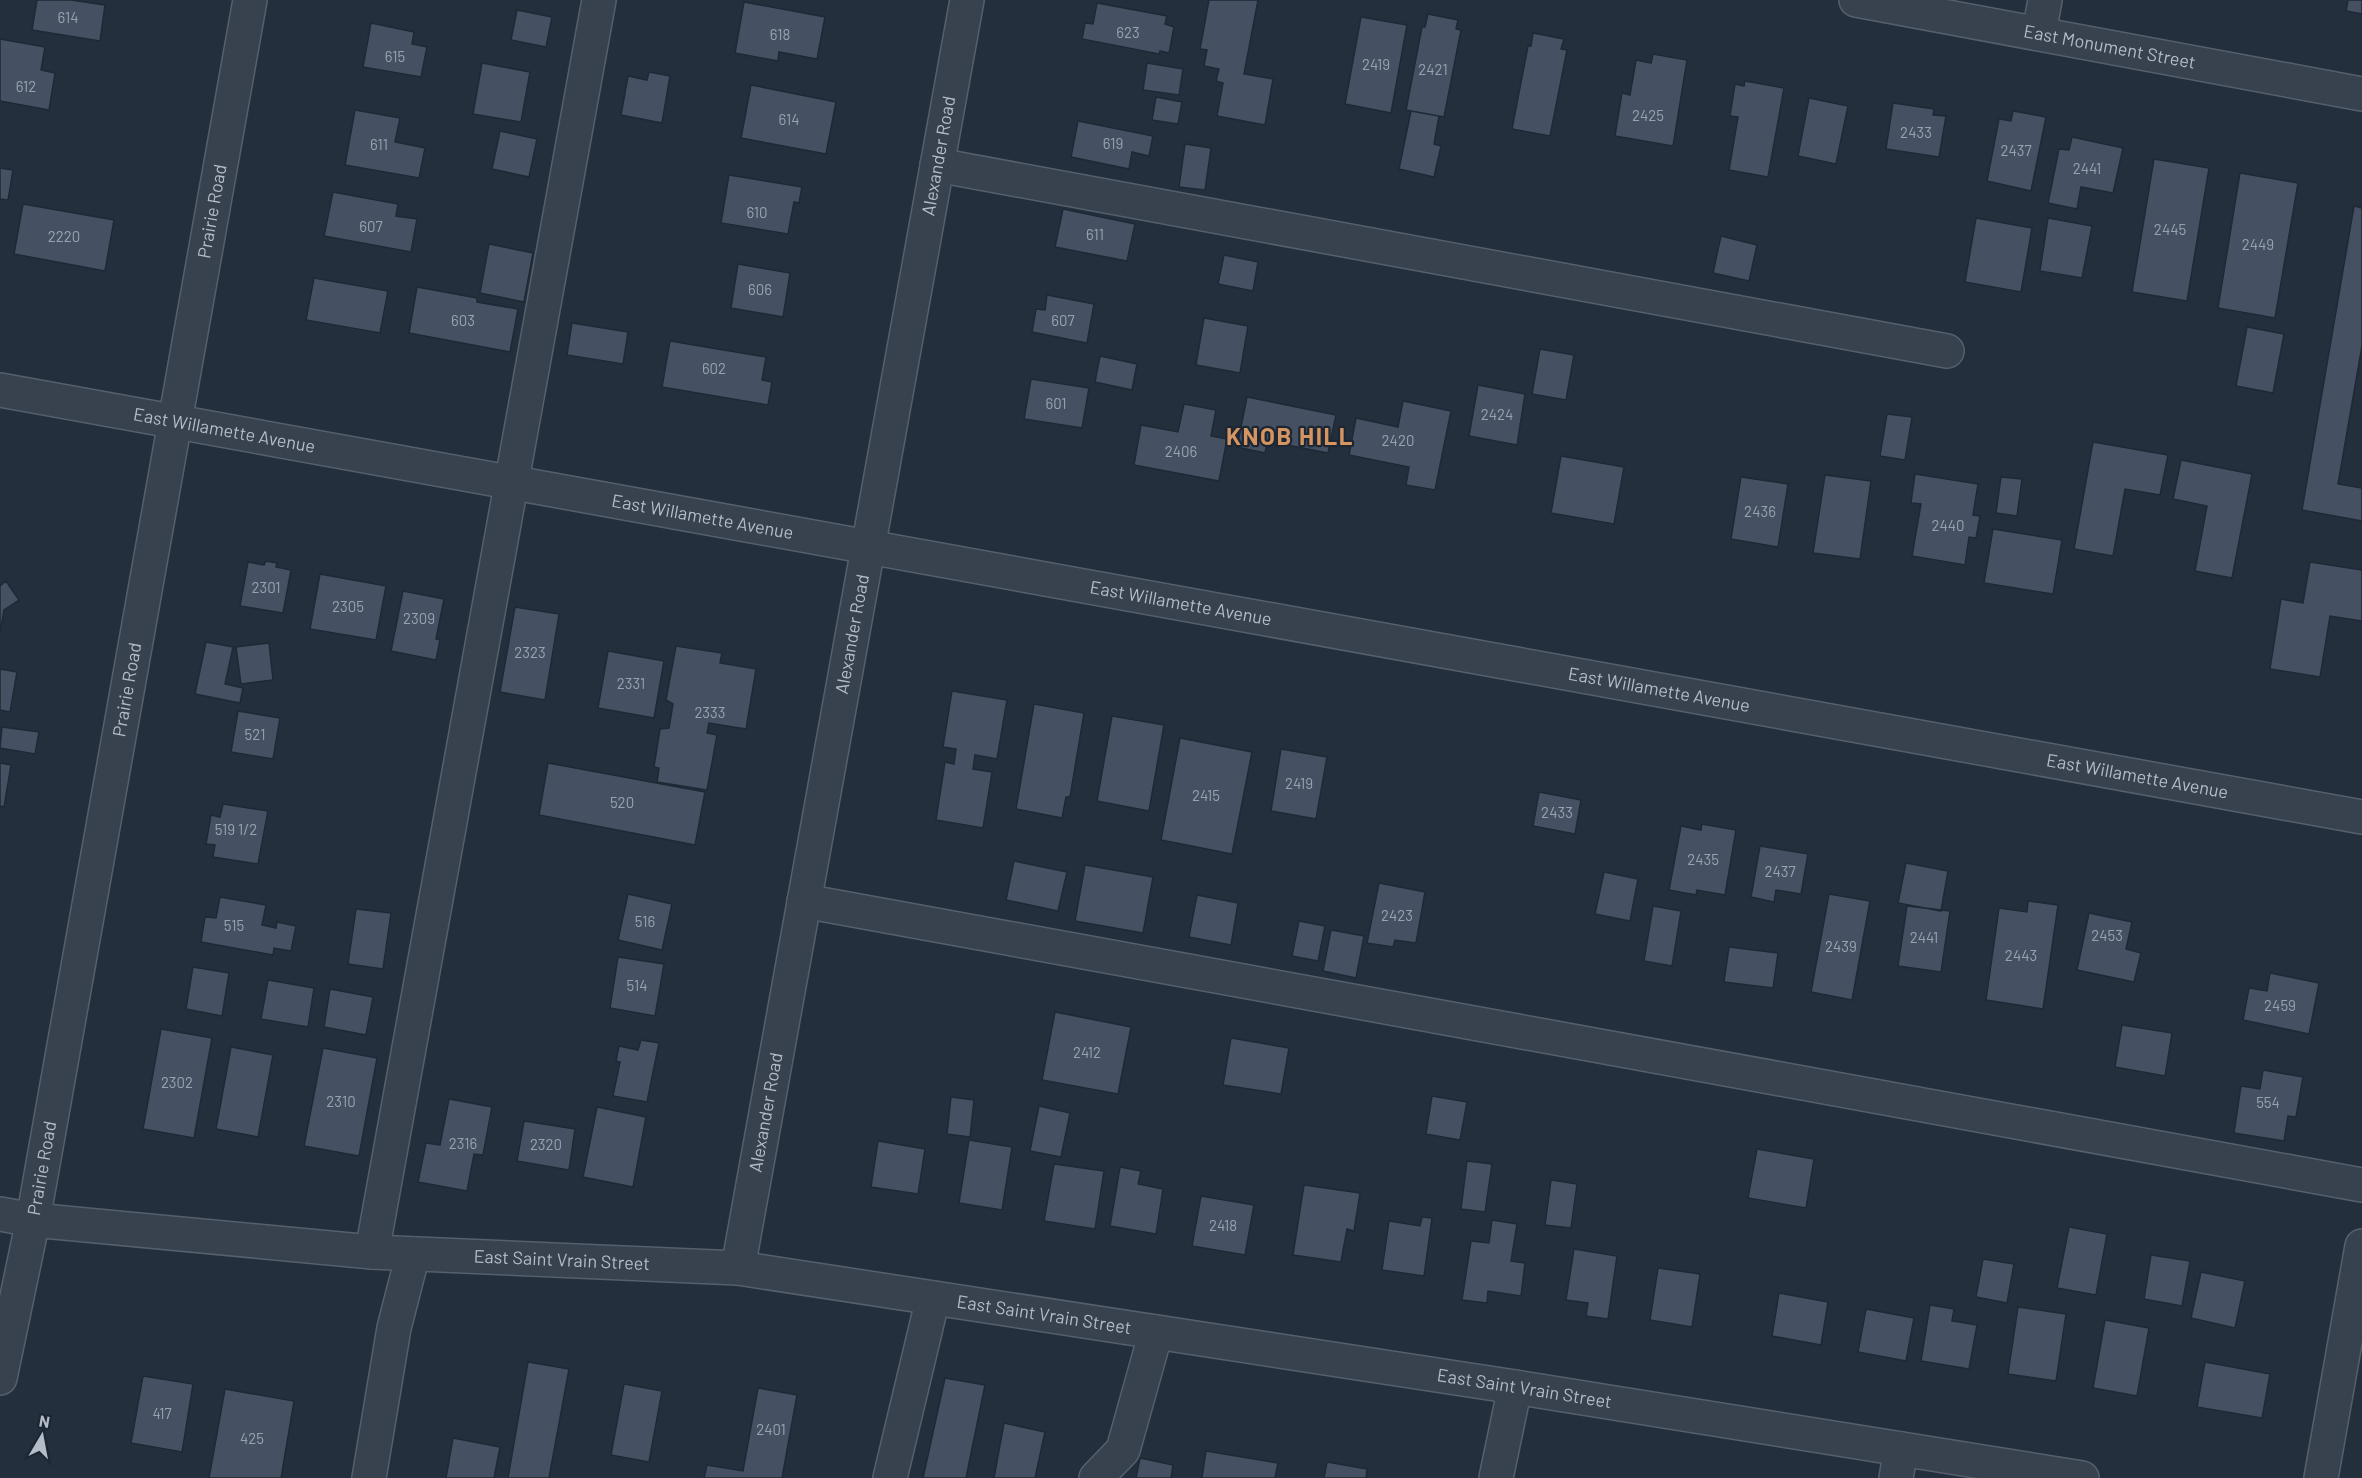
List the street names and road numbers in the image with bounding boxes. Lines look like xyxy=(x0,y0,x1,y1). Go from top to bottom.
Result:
street label: East Monument Street xyxy=(2022,19,2198,73)
street label: Alexander Road xyxy=(916,94,959,217)
street label: Prairie Road xyxy=(192,162,231,260)
street label: East Willamette Avenue xyxy=(132,402,317,457)
street label: East Willamette Avenue xyxy=(610,489,795,543)
street label: Alexander Road xyxy=(830,572,873,696)
street label: East Willamette Avenue xyxy=(1088,575,1274,630)
street label: Prairie Road xyxy=(107,641,145,738)
street label: East Willamette Avenue xyxy=(1567,662,1752,716)
street label: East Willamette Avenue xyxy=(2045,748,2230,803)
street label: Alexander Road xyxy=(743,1051,787,1174)
street label: Prairie Road xyxy=(22,1119,60,1217)
street label: East Saint Vrain Street xyxy=(473,1244,650,1274)
street label: East Saint Vrain Street xyxy=(955,1290,1133,1338)
street label: East Saint Vrain Street xyxy=(1436,1363,1613,1412)

